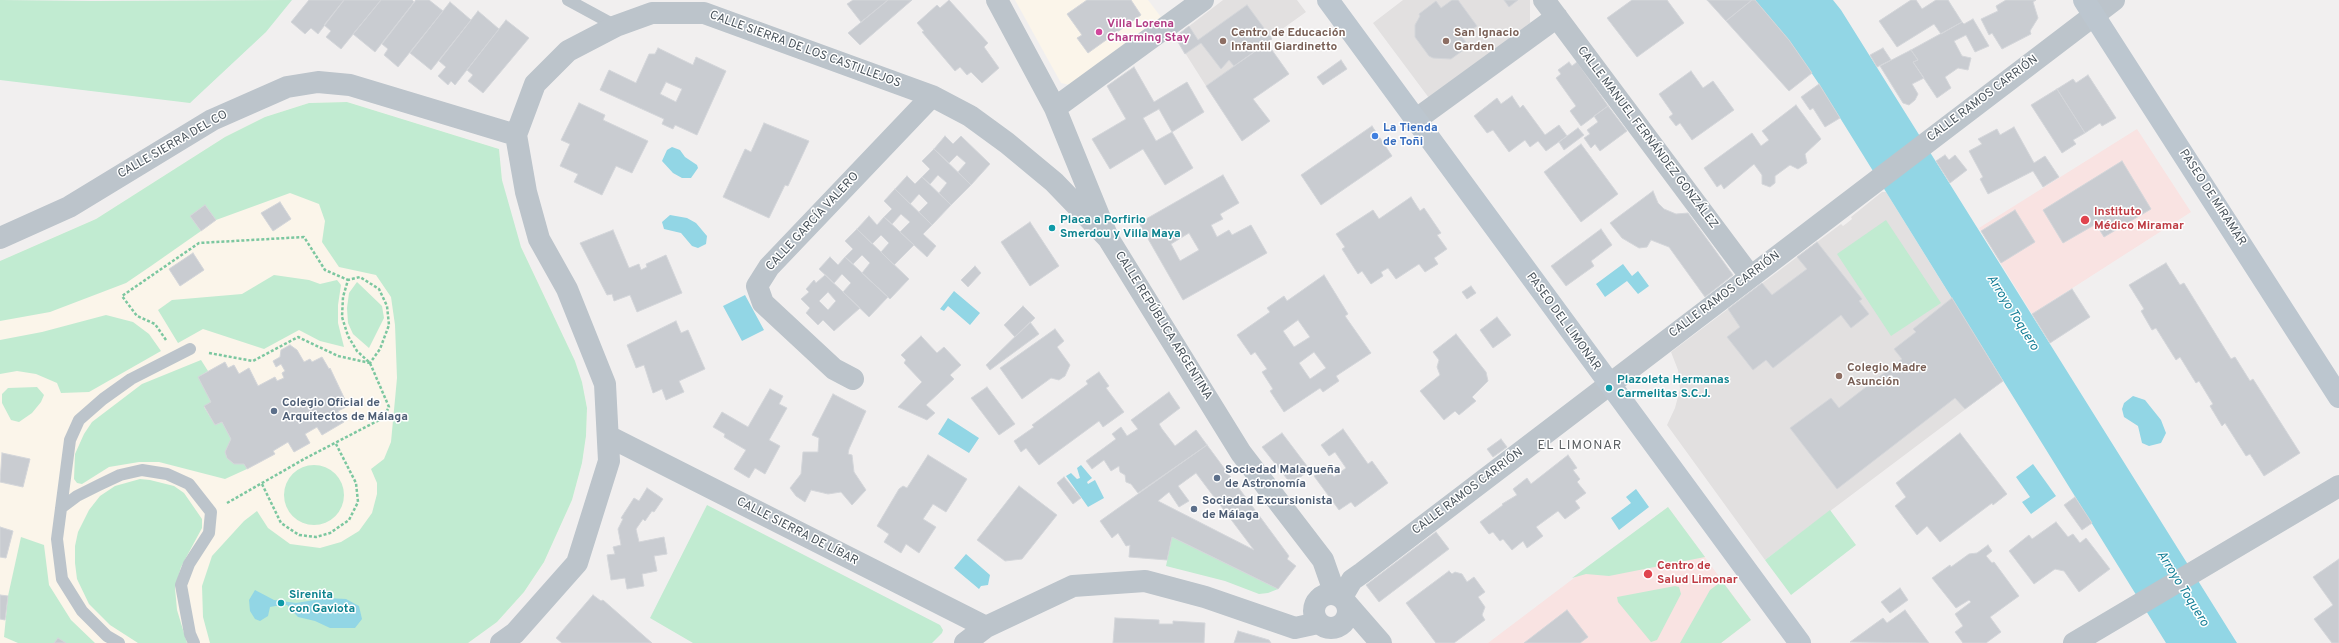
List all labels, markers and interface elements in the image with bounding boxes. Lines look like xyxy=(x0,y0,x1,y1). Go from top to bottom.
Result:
street label: CALLE SIERRA DE LOS CASTILLEJOS xyxy=(707,9,903,91)
place label: Villa Lorena Charming Stay xyxy=(1107,18,1190,46)
marker: Villa Lorena Charming Stay xyxy=(1094,27,1104,37)
place label: Centro de Educación Infantil Giardinetto xyxy=(1231,27,1346,55)
place label: San Ignacio Garden xyxy=(1454,27,1519,55)
marker: Centro de Educación Infantil Giardinetto xyxy=(1218,36,1228,46)
marker: San Ignacio Garden xyxy=(1441,36,1451,46)
street label: CALLE MANUEL FERNÁNDEZ GONZÁLEZ xyxy=(1574,44,1720,232)
street label: CALLE RAMOS CARRIÓN xyxy=(1925,53,2041,145)
street label: CALLE SIERRA DEL CO xyxy=(116,108,230,182)
place label: La Tienda de Toñi xyxy=(1383,122,1438,150)
marker: La Tienda de Toñi xyxy=(1370,131,1380,141)
street label: PASEO DE MIRAMAR xyxy=(2175,147,2249,249)
street label: CALLE GARCÍA VALERO xyxy=(764,170,862,274)
place label: Instituto Médico Miramar xyxy=(2094,206,2184,234)
place label: Placa a Porfirio Smerdou y Villa Maya xyxy=(1060,214,1181,242)
marker: Instituto Médico Miramar xyxy=(2079,214,2091,226)
marker: Placa a Porfirio Smerdou y Villa Maya xyxy=(1047,223,1057,233)
street label: CALLE REPÚBLICA ARGENTINA xyxy=(1111,249,1215,403)
street label: CALLE RAMOS CARRIÓN xyxy=(1667,249,1783,341)
street label: PASEO DEL LIMONAR xyxy=(1523,270,1603,374)
water label: Arroyo Toquero xyxy=(1982,272,2042,354)
place label: Colegio Madre Asunción xyxy=(1847,362,1927,390)
marker: Colegio Madre Asunción xyxy=(1834,371,1844,381)
place label: Plazoleta Hermanas Carmelitas S.C.J. xyxy=(1617,374,1730,402)
marker: Plazoleta Hermanas Carmelitas S.C.J. xyxy=(1604,383,1614,393)
place label: Colegio Oficial de Arquitectos de Málaga xyxy=(282,397,408,425)
marker: Colegio Oficial de Arquitectos de Málaga xyxy=(269,406,279,416)
district label: EL LIMONAR xyxy=(1538,438,1622,454)
street label: CALLE RAMOS CARRIÓN xyxy=(1410,446,1526,538)
place label: Sociedad Malagueña de Astronomía xyxy=(1225,464,1340,492)
marker: Sociedad Malagueña de Astronomía xyxy=(1212,473,1222,483)
street label: CALLE SIERRA DE LÍBAR xyxy=(734,495,860,569)
place label: Sociedad Excursionista de Málaga xyxy=(1202,495,1333,523)
marker: Sociedad Excursionista de Málaga xyxy=(1189,504,1199,514)
water label: Arroyo Toquero xyxy=(2152,548,2212,630)
place label: Centro de Salud Limonar xyxy=(1657,560,1738,588)
marker: Centro de Salud Limonar xyxy=(1642,568,1654,580)
place label: Sirenita con Gaviota xyxy=(289,589,355,617)
marker: Sirenita con Gaviota xyxy=(276,598,286,608)

